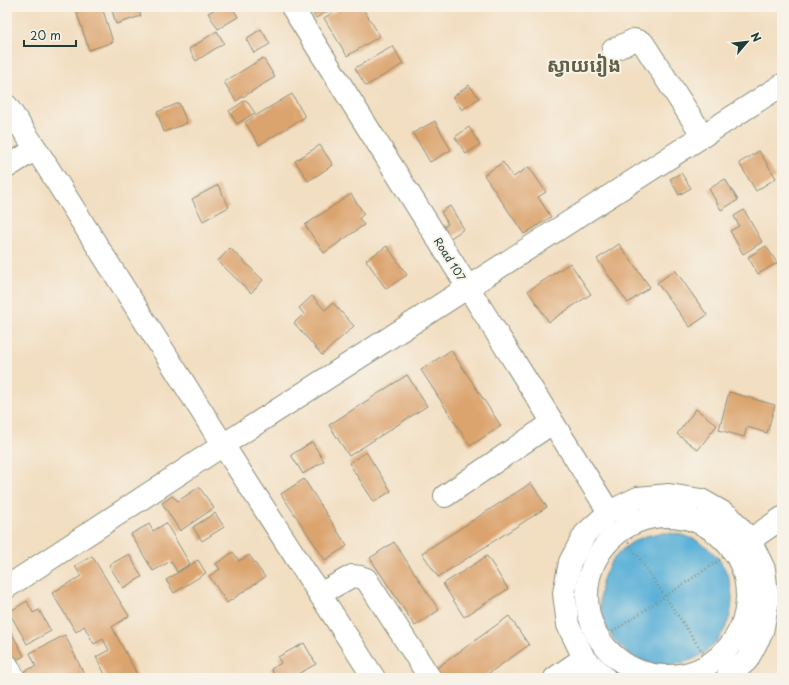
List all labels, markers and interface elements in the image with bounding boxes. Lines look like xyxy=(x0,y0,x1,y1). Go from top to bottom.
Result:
scale bar xyxy=(24,22,76,48)
north arrow xyxy=(727,22,767,62)
text: 20 m xyxy=(30,26,61,44)
text: N xyxy=(747,29,766,45)
district label: ស្វាយរៀង xyxy=(547,50,621,78)
street label: Road 107 xyxy=(430,234,470,284)

